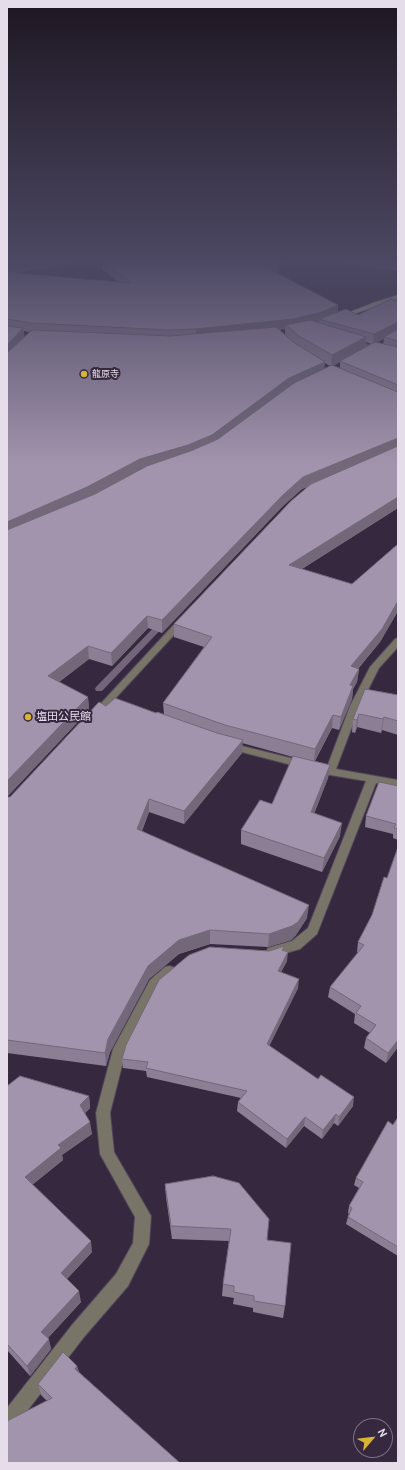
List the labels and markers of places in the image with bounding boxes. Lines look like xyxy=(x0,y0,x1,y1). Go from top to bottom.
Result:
marker: 龍原寺 xyxy=(79,369,89,379)
place label: 龍原寺 xyxy=(92,369,119,379)
place label: 塩田公民館 xyxy=(36,710,91,724)
marker: 塩田公民館 xyxy=(23,712,33,722)

